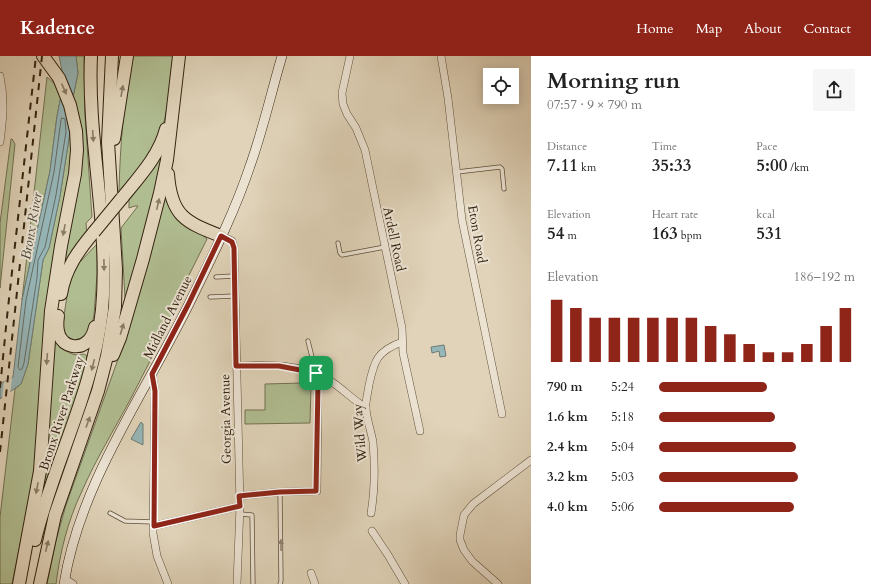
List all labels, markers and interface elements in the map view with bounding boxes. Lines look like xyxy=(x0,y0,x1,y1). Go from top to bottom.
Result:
text: Kadence xyxy=(20,15,95,41)
text: Home xyxy=(636,19,674,38)
text: Map xyxy=(696,19,722,38)
text: About xyxy=(744,19,781,38)
text: Contact xyxy=(803,19,851,38)
text: Morning run xyxy=(547,66,680,96)
map controls xyxy=(483,68,519,104)
button: locate xyxy=(483,68,519,104)
button: share xyxy=(813,69,855,111)
one-way arrow xyxy=(61,83,67,95)
one-way arrow xyxy=(119,85,125,97)
text: 07:57 · 9 × 790 m xyxy=(547,96,642,114)
one-way arrow xyxy=(90,130,96,142)
text: Distance xyxy=(547,139,587,154)
text: Time xyxy=(652,139,677,154)
text: Pace xyxy=(756,139,778,154)
text: 7.11 xyxy=(547,154,578,177)
text: 35:33 xyxy=(652,154,691,177)
text: 5:00 xyxy=(756,154,787,177)
text: km xyxy=(578,160,596,175)
text: /km xyxy=(787,160,809,175)
water label: Bronx River xyxy=(16,191,47,261)
one-way arrow xyxy=(155,197,161,209)
street label: Eton Road xyxy=(463,204,491,265)
street label: Ardell Road xyxy=(378,205,410,273)
text: Elevation xyxy=(547,207,591,222)
text: Heart rate xyxy=(652,207,698,222)
text: kcal xyxy=(756,207,775,222)
text: 54 xyxy=(547,222,564,245)
text: 163 xyxy=(652,222,678,245)
text: 531 xyxy=(756,222,782,245)
one-way arrow xyxy=(61,224,67,236)
text: m xyxy=(564,228,577,243)
text: bpm xyxy=(678,228,702,243)
one-way arrow xyxy=(100,259,107,271)
text: Elevation xyxy=(547,268,599,286)
text: 186–192 m xyxy=(793,268,855,286)
street label: Midland Avenue xyxy=(139,272,197,362)
one-way arrow xyxy=(119,322,125,334)
one-way arrow xyxy=(44,353,51,365)
street label: Bronx River Parkway xyxy=(35,354,89,473)
pin xyxy=(299,356,333,390)
one-way arrow xyxy=(89,359,95,371)
icon: arrive xyxy=(305,362,327,384)
street label: Georgia Avenue xyxy=(216,374,236,464)
text: 790 m xyxy=(547,378,582,396)
text: 5:24 xyxy=(611,378,634,396)
street label: Wild Way xyxy=(348,403,372,464)
text: 1.6 km xyxy=(547,408,588,426)
text: 5:18 xyxy=(611,408,634,426)
one-way arrow xyxy=(85,416,91,428)
text: 2.4 km xyxy=(547,438,588,456)
text: 5:04 xyxy=(611,438,634,456)
text: 3.2 km xyxy=(547,468,588,486)
text: 5:03 xyxy=(611,468,634,486)
one-way arrow xyxy=(34,482,40,494)
text: 4.0 km xyxy=(547,498,588,516)
text: 5:06 xyxy=(611,498,634,516)
one-way arrow xyxy=(277,539,284,551)
one-way arrow xyxy=(45,540,51,552)

